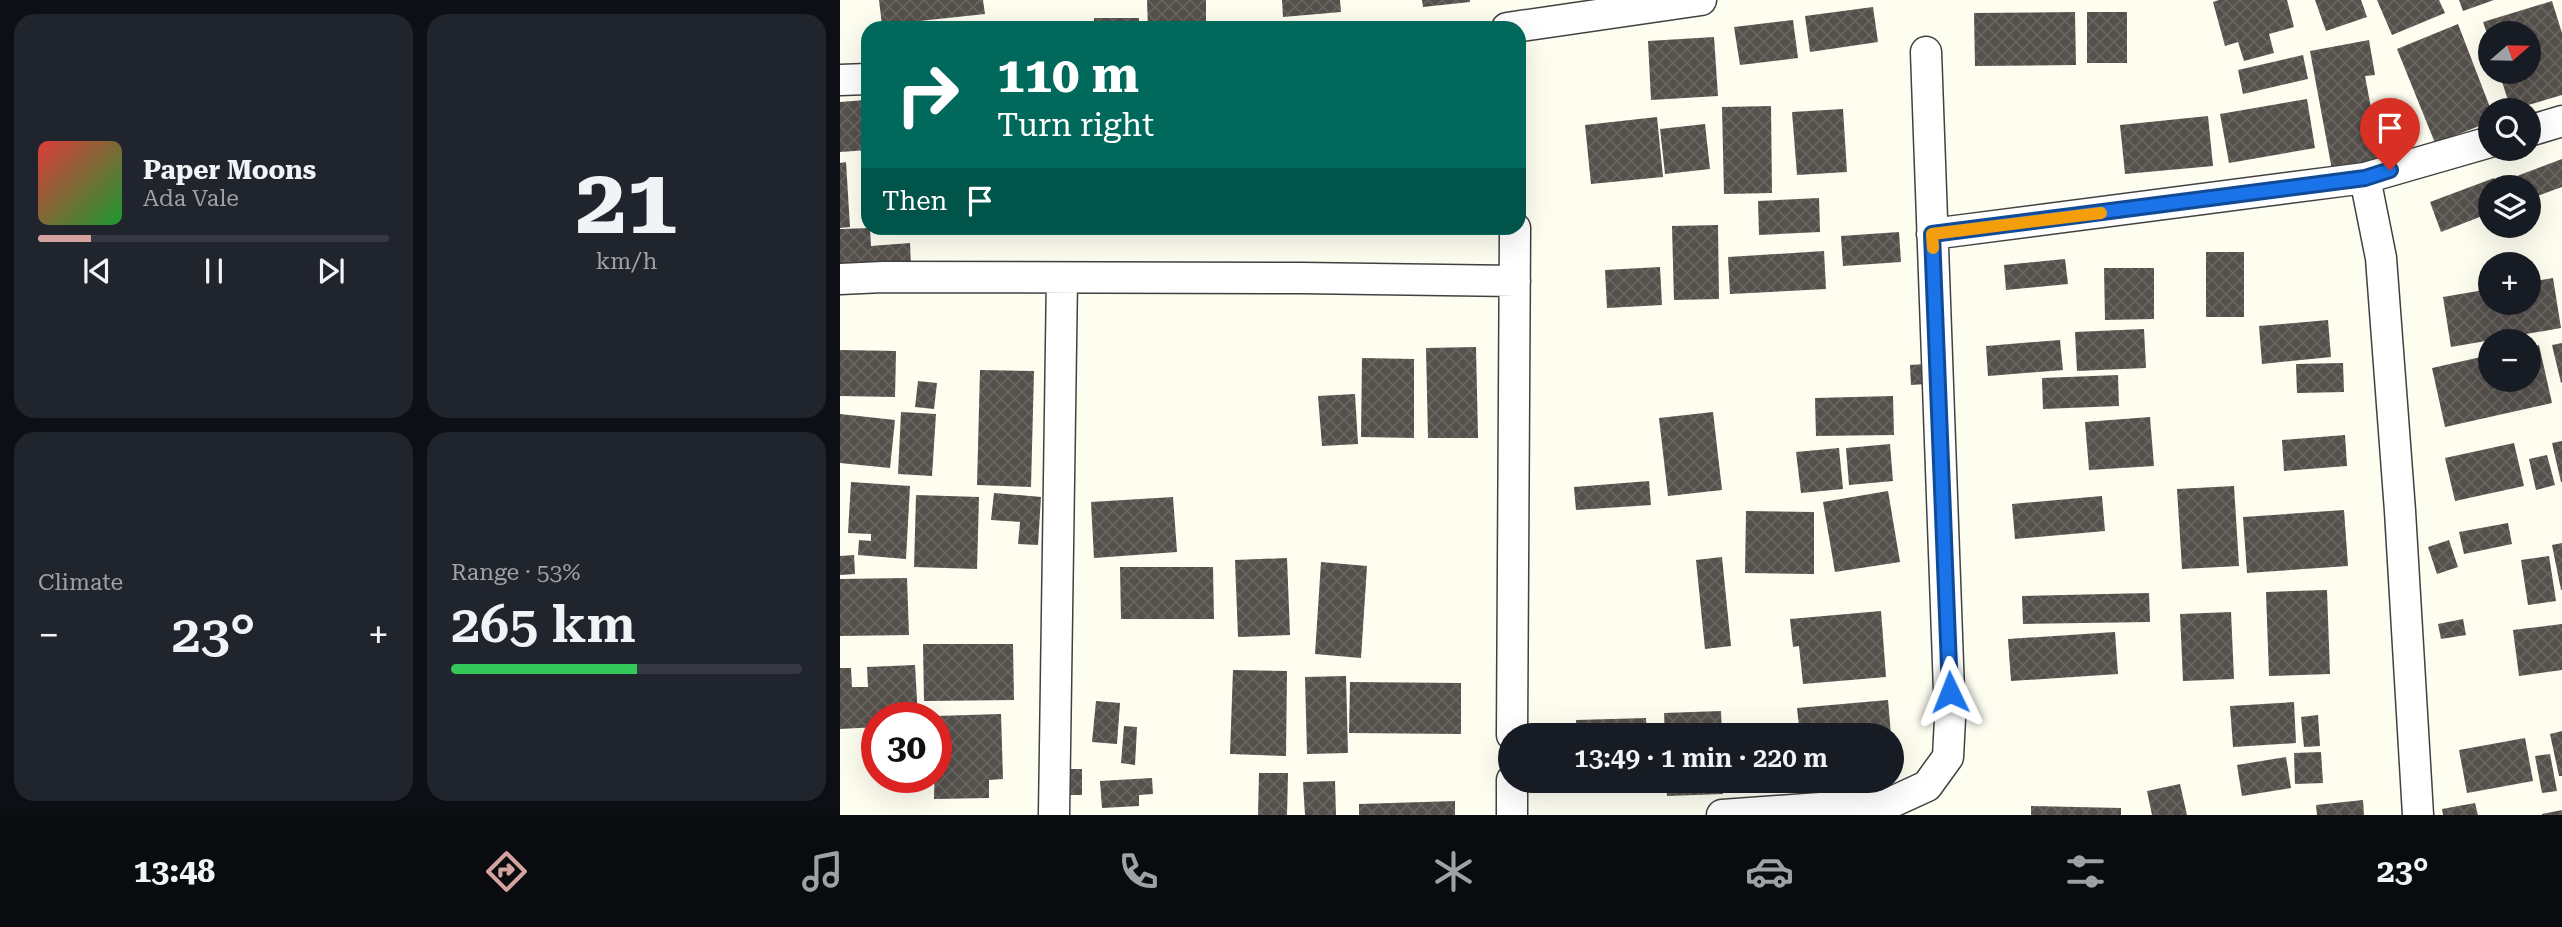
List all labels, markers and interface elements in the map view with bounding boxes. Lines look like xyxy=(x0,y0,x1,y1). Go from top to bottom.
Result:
north arrow xyxy=(2478,21,2541,84)
map controls xyxy=(2478,21,2541,392)
text: 110 m xyxy=(997,47,1139,104)
icon: right xyxy=(882,49,973,140)
pin xyxy=(2360,98,2420,170)
button: search xyxy=(2478,98,2541,161)
text: Turn right xyxy=(997,106,1154,144)
icon: arrive xyxy=(2371,109,2409,147)
text: 21 xyxy=(576,149,677,255)
text: Paper Moons xyxy=(143,155,316,185)
button: layers xyxy=(2478,175,2541,238)
icon: arrive xyxy=(961,182,999,220)
text: Ada Vale xyxy=(143,185,239,212)
text: Then xyxy=(882,186,947,216)
text: km/h xyxy=(596,248,657,275)
icon: previous xyxy=(78,252,116,290)
icon: pause xyxy=(195,252,233,290)
icon: next xyxy=(312,252,350,290)
button: + xyxy=(2478,252,2541,315)
button: − xyxy=(2478,329,2541,392)
text: Range · 53% xyxy=(451,559,580,586)
text: Climate xyxy=(38,569,123,596)
text: 265 km xyxy=(451,594,636,655)
text: 23° xyxy=(172,604,255,665)
text: − xyxy=(38,613,59,657)
text: + xyxy=(368,613,389,657)
position arrow xyxy=(1913,655,1987,729)
speed limit sign: 30 xyxy=(861,702,952,793)
text: 13:49 · 1 min · 220 m xyxy=(1574,743,1828,773)
icon: directions xyxy=(482,847,531,896)
icon: music xyxy=(798,847,847,896)
icon: phone xyxy=(1114,847,1163,896)
icon: climate xyxy=(1429,847,1478,896)
icon: car xyxy=(1745,847,1794,896)
icon: filters xyxy=(2061,847,2110,896)
text: 13:48 xyxy=(133,852,215,890)
text: 23° xyxy=(2377,852,2429,890)

